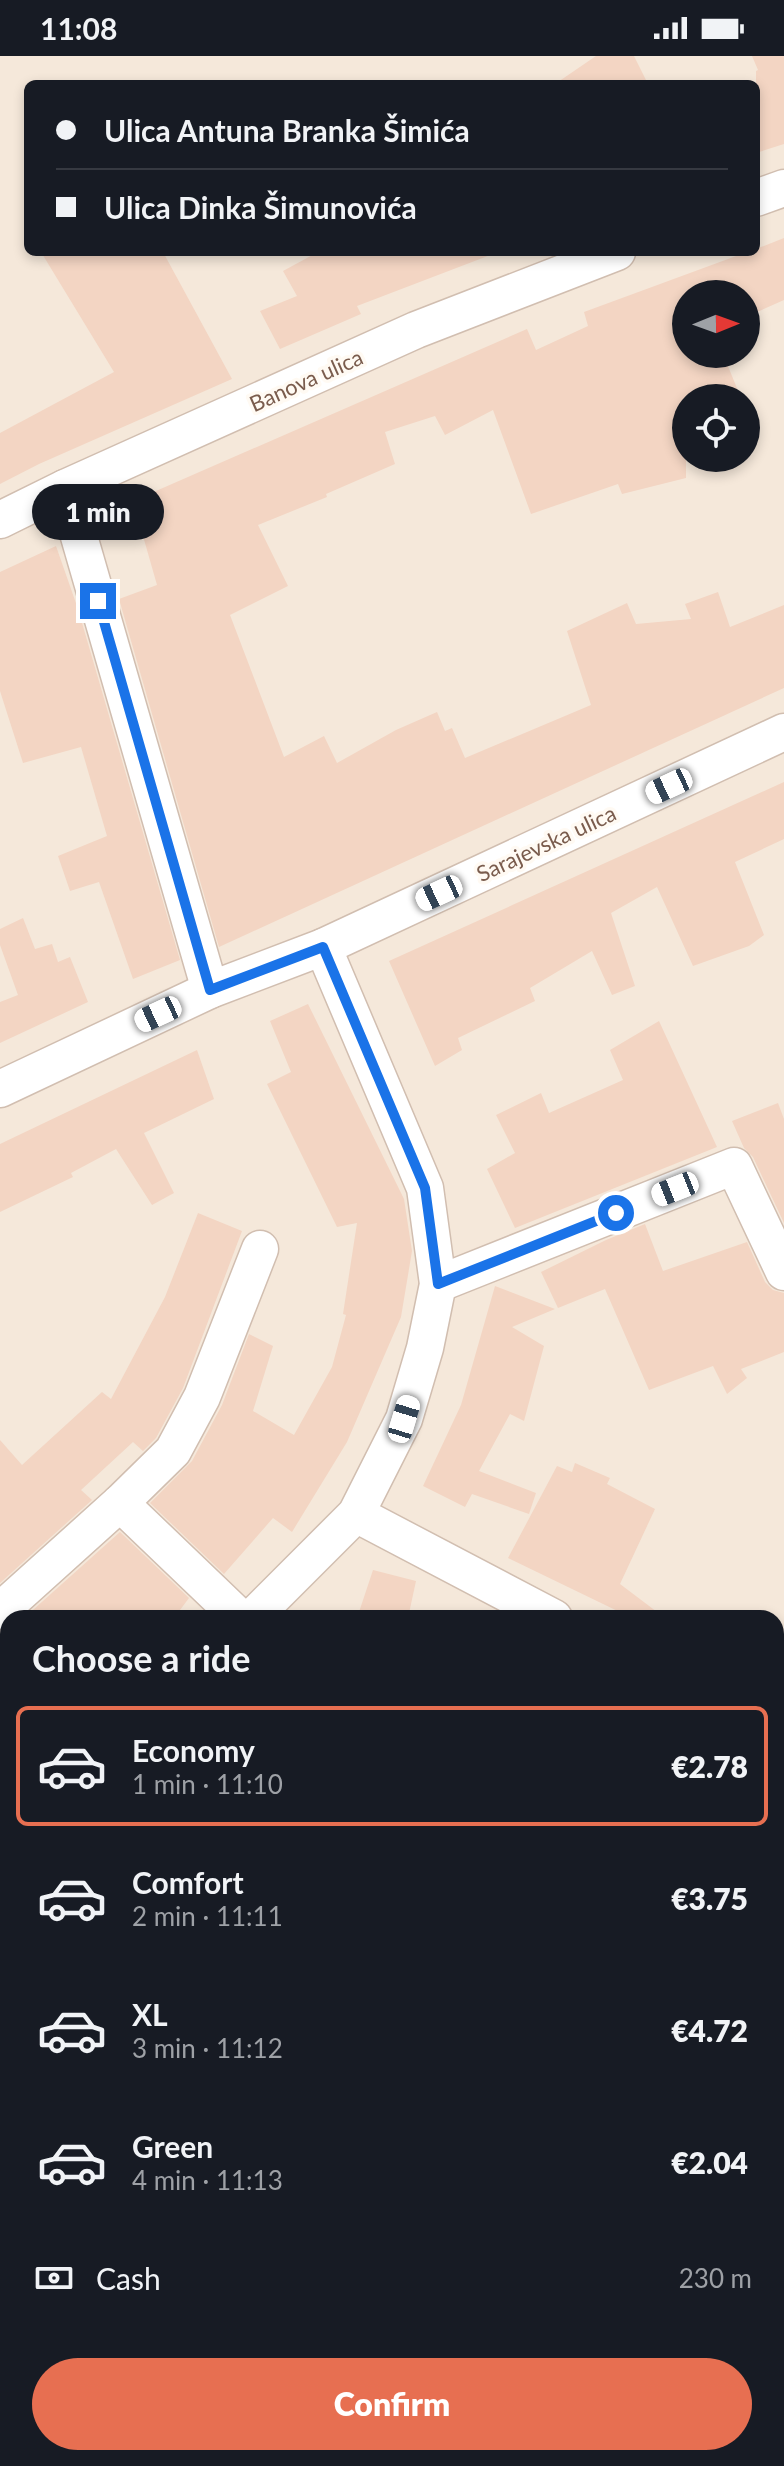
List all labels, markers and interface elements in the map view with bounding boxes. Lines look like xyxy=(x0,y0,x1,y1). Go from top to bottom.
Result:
text: 11:08 xyxy=(40,10,117,46)
text: Ulica Antuna Branka Šimića xyxy=(104,112,470,148)
text: Ulica Dinka Šimunovića xyxy=(104,189,417,225)
north arrow xyxy=(672,280,760,368)
map controls xyxy=(672,280,760,472)
street label: Banova ulica xyxy=(245,343,367,417)
button: locate xyxy=(672,384,760,472)
callout: 1 min xyxy=(32,485,164,541)
text: 1 min xyxy=(66,496,130,528)
route end xyxy=(80,583,116,619)
car xyxy=(642,765,696,807)
street label: Sarajevska ulica xyxy=(472,799,620,887)
car xyxy=(412,872,466,914)
car xyxy=(131,993,185,1035)
car xyxy=(648,1169,702,1209)
route start xyxy=(598,1195,634,1231)
car xyxy=(386,1393,422,1445)
text: Choose a ride xyxy=(32,1636,251,1680)
icon: car xyxy=(36,1730,108,1802)
text: Economy xyxy=(132,1732,255,1768)
text: €2.78 xyxy=(671,1748,748,1784)
text: 1 min · 11:10 xyxy=(132,1768,283,1800)
icon: car xyxy=(36,1862,108,1934)
text: Comfort xyxy=(132,1864,244,1900)
text: €3.75 xyxy=(671,1880,748,1916)
text: 2 min · 11:11 xyxy=(132,1900,283,1932)
icon: car xyxy=(36,1994,108,2066)
text: XL xyxy=(132,1996,168,2032)
text: €4.72 xyxy=(671,2012,748,2048)
text: 3 min · 11:12 xyxy=(132,2032,283,2064)
icon: car xyxy=(36,2126,108,2198)
text: Green xyxy=(132,2128,213,2164)
text: €2.04 xyxy=(671,2144,748,2180)
text: 4 min · 11:13 xyxy=(132,2164,283,2196)
icon: cash xyxy=(32,2256,76,2300)
text: Cash xyxy=(96,2260,161,2296)
text: 230 m xyxy=(679,2262,752,2294)
button: Confirm xyxy=(32,2358,752,2450)

